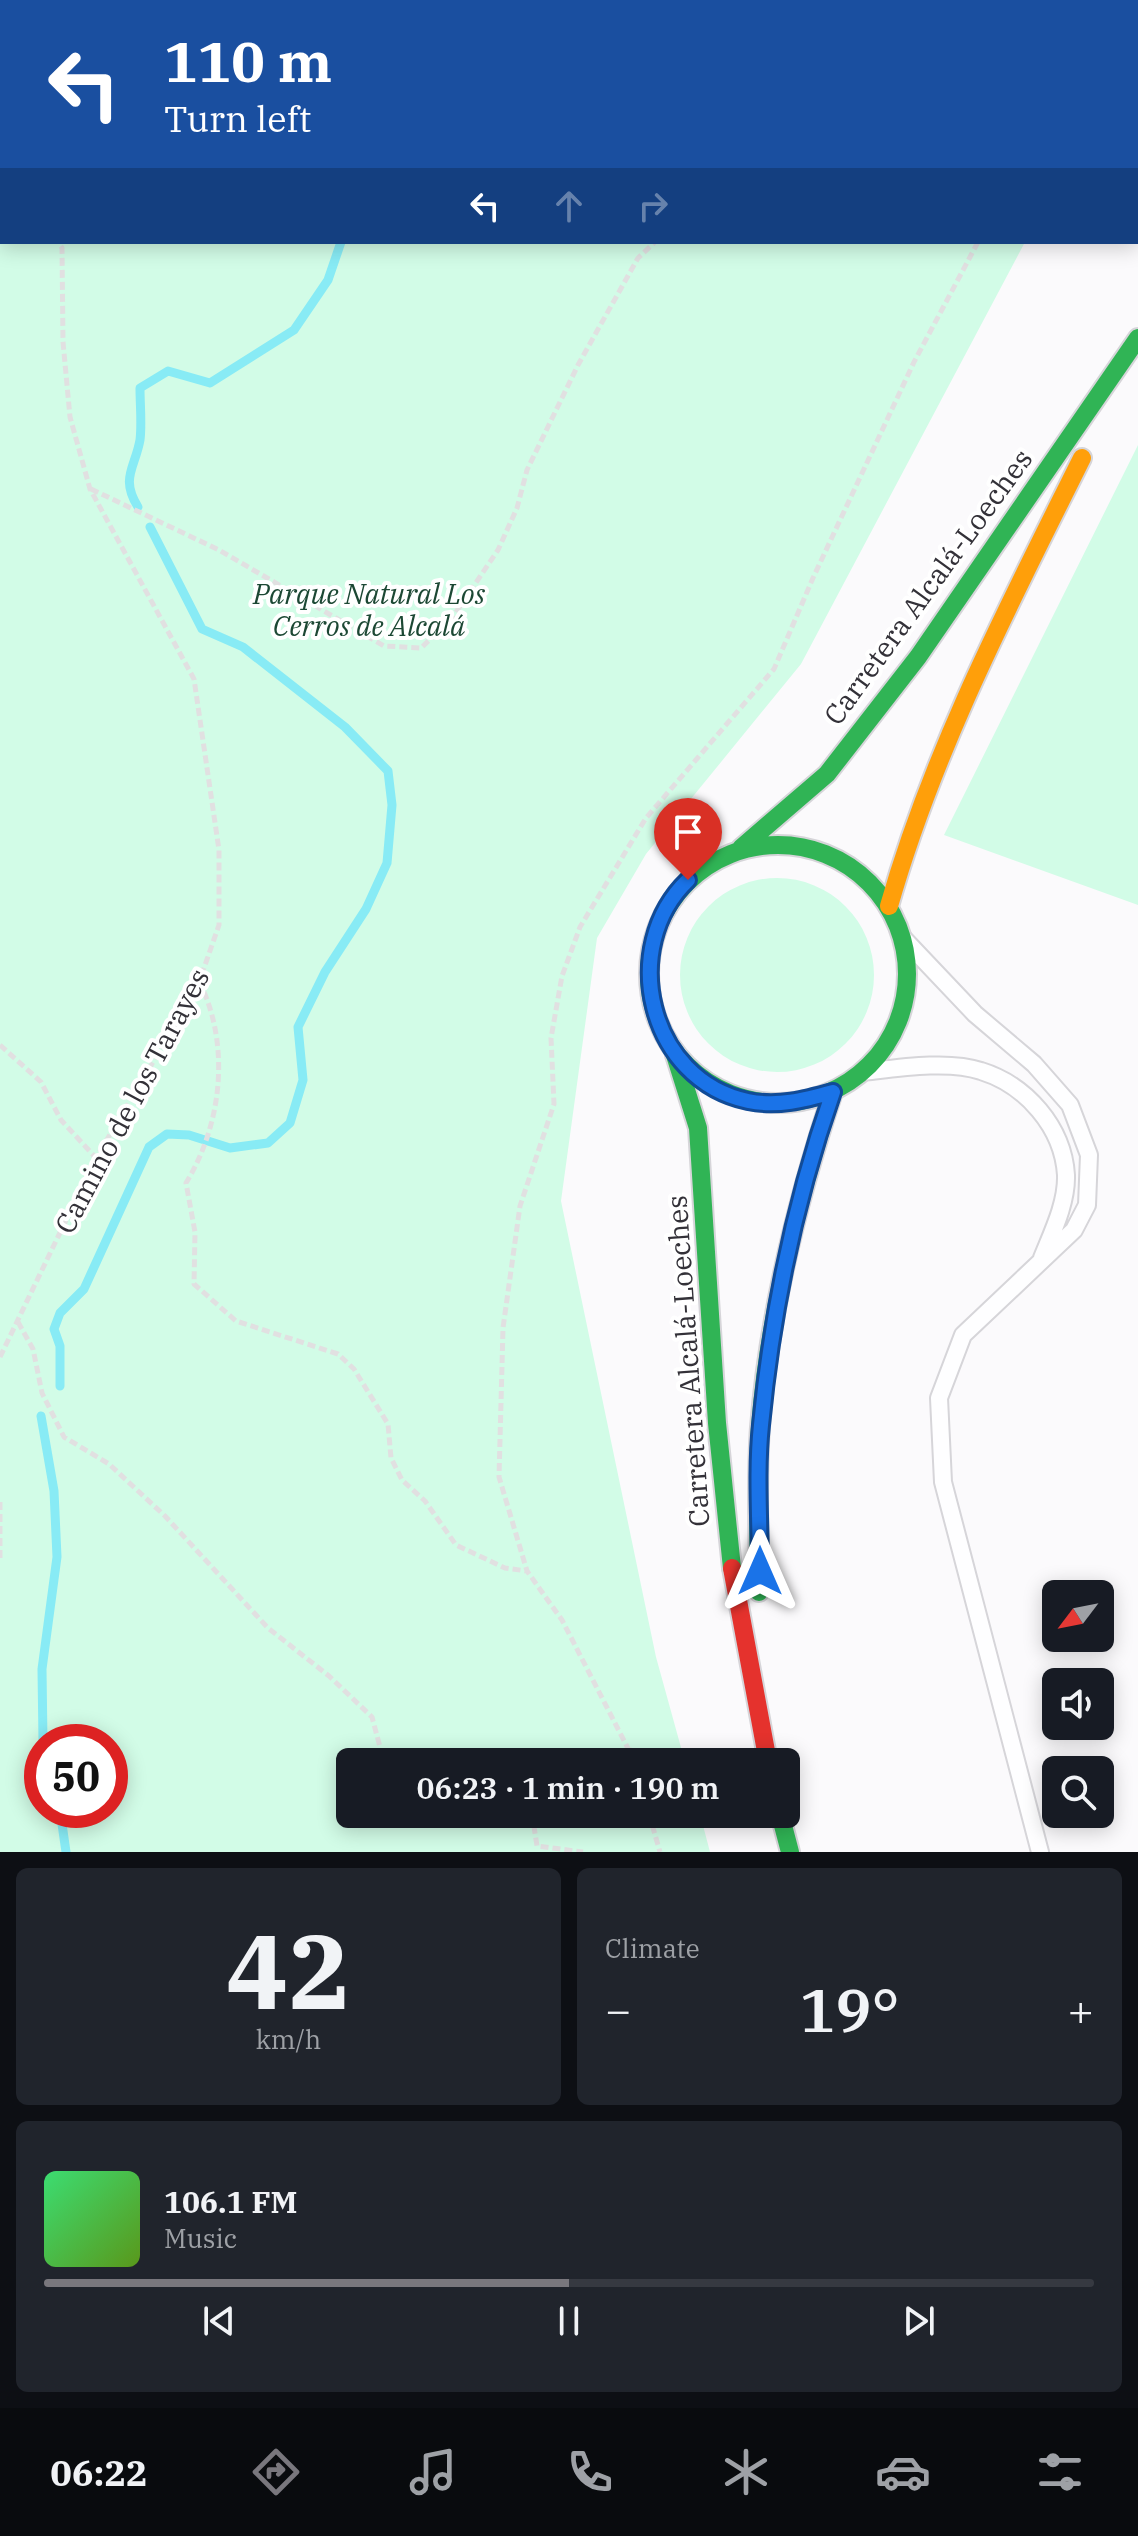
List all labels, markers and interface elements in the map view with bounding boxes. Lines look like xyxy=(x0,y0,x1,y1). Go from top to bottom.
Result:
text: 110 m xyxy=(164,25,332,97)
icon: left xyxy=(32,32,136,136)
text: Turn left xyxy=(164,95,311,142)
icon: left xyxy=(463,184,507,228)
icon: ahead xyxy=(547,184,591,228)
icon: right xyxy=(631,184,675,228)
street label: Carretera Alcalá-Loeches xyxy=(815,442,1040,732)
park label: Parque Natural Los Cerros de Alcalá xyxy=(252,575,486,644)
pin xyxy=(654,798,722,880)
icon: arrive xyxy=(666,810,710,854)
street label: Camino de los Tarayes xyxy=(46,962,217,1240)
street label: Carretera Alcalá-Loeches xyxy=(657,1194,718,1528)
position arrow xyxy=(718,1529,802,1613)
north arrow xyxy=(1042,1580,1114,1652)
map controls xyxy=(1042,1580,1114,1828)
button: sound xyxy=(1042,1668,1114,1740)
speed limit sign: 50 xyxy=(24,1724,128,1828)
button: search xyxy=(1042,1756,1114,1828)
text: 06:23 · 1 min · 190 m xyxy=(417,1768,719,1807)
text: 42 xyxy=(226,1902,351,2038)
text: Climate xyxy=(605,1931,700,1965)
text: 19° xyxy=(799,1970,900,2049)
text: − xyxy=(605,1981,631,2038)
text: + xyxy=(1068,1981,1094,2038)
text: km/h xyxy=(256,2022,321,2056)
text: 106.1 FM xyxy=(164,2182,297,2221)
text: Music xyxy=(164,2221,237,2255)
icon: previous xyxy=(197,2299,241,2343)
icon: pause xyxy=(547,2299,591,2343)
icon: next xyxy=(897,2299,941,2343)
icon: directions xyxy=(248,2444,304,2500)
icon: music xyxy=(405,2444,461,2500)
icon: phone xyxy=(562,2444,618,2500)
icon: climate xyxy=(718,2444,774,2500)
icon: car xyxy=(875,2444,931,2500)
icon: filters xyxy=(1032,2444,1088,2500)
text: 06:22 xyxy=(50,2449,148,2496)

